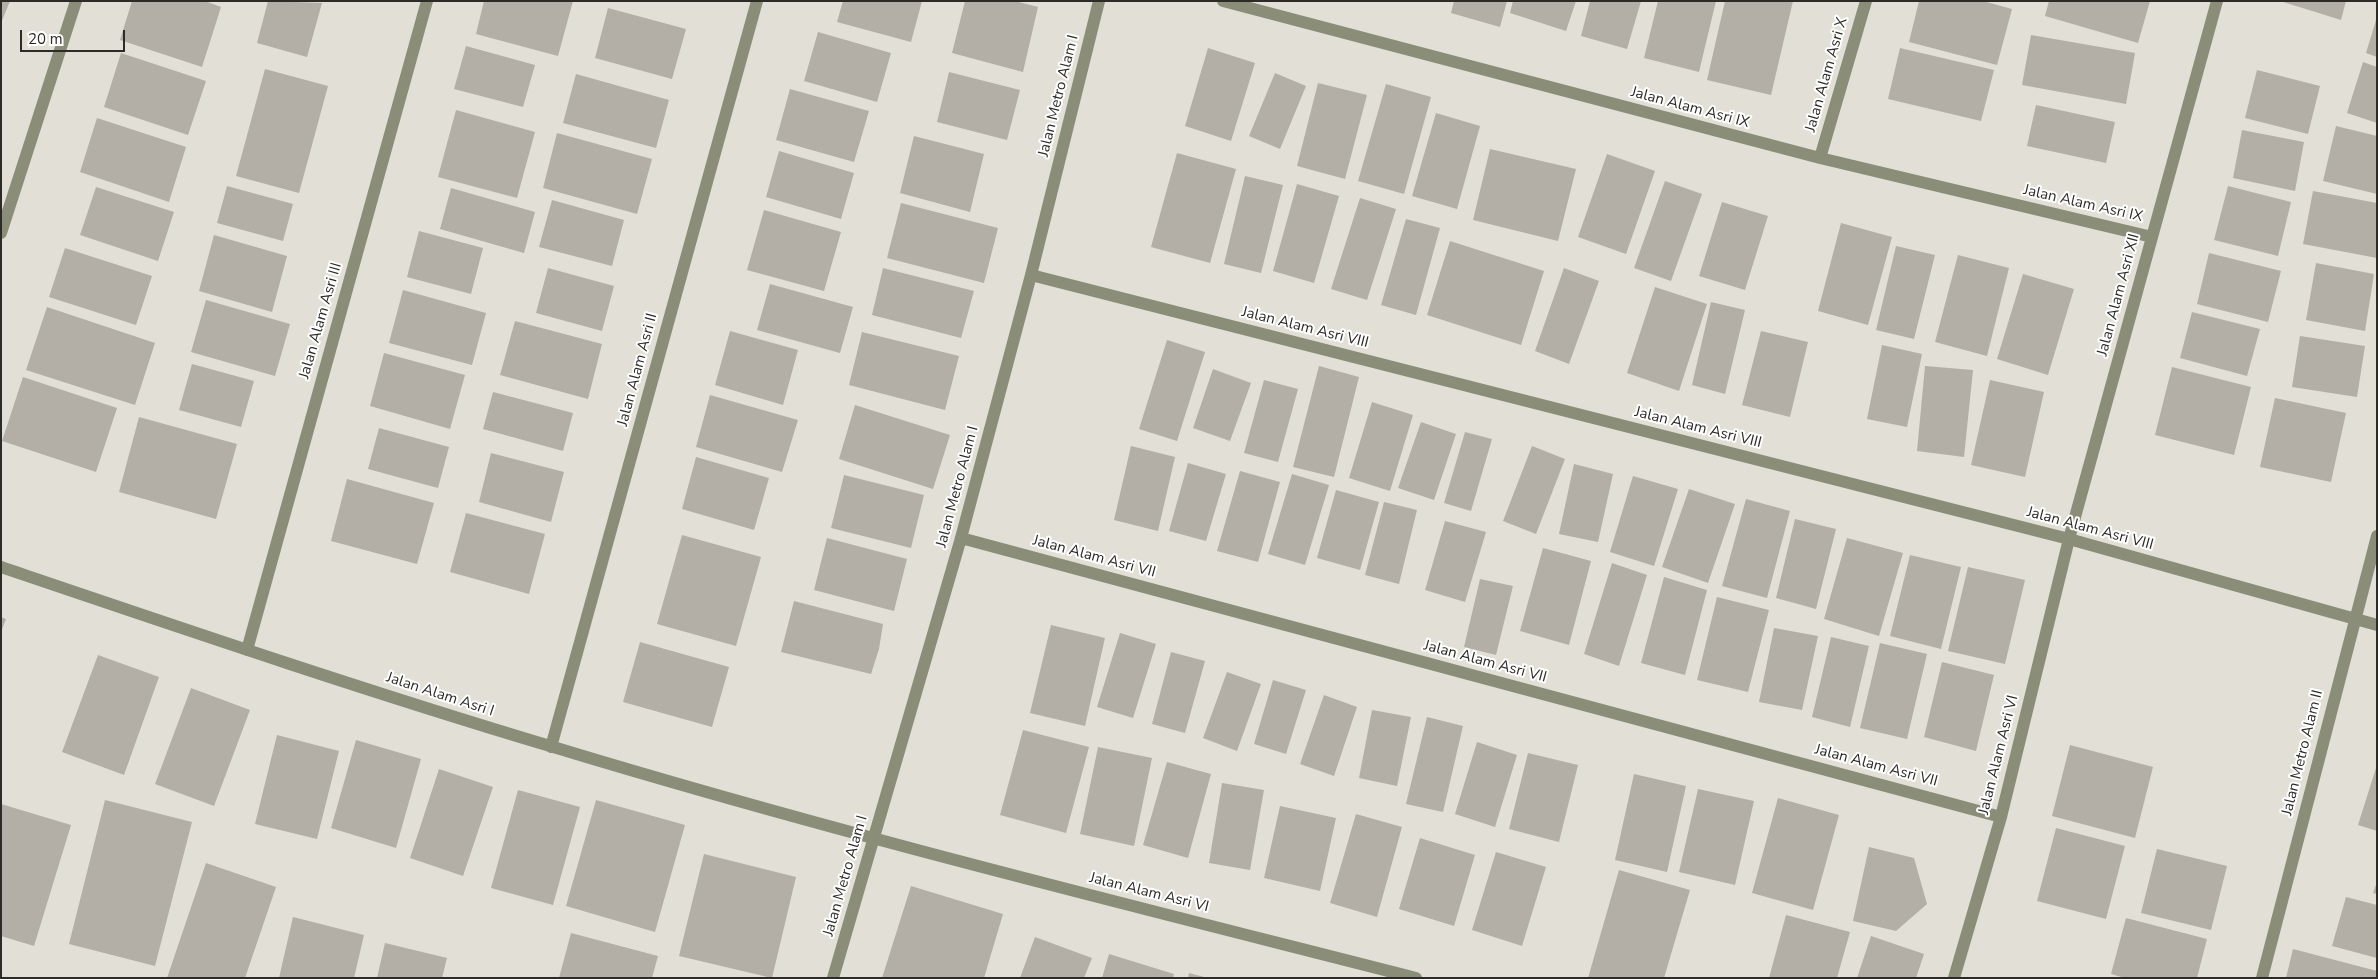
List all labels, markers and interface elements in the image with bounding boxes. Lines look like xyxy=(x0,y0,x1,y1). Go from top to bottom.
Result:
street label: Jalan Alam Asri X xyxy=(1802,16,1852,134)
scale bar xyxy=(22,20,128,52)
text: 20 m xyxy=(28,29,63,49)
street label: Jalan Metro Alam I xyxy=(1035,33,1083,159)
street label: Jalan Alam Asri IX xyxy=(1629,84,1751,132)
street label: Jalan Alam Asri IX xyxy=(2022,182,2144,226)
street label: Jalan Alam Asri XII xyxy=(2094,232,2144,358)
street label: Jalan Alam Asri III xyxy=(296,261,346,381)
street label: Jalan Alam Asri VIII xyxy=(1240,304,1370,352)
street label: Jalan Alam Asri II xyxy=(614,312,662,428)
street label: Jalan Alam Asri VIII xyxy=(1633,404,1763,452)
street label: Jalan Metro Alam I xyxy=(933,424,983,550)
street label: Jalan Alam Asri VIII xyxy=(2025,503,2155,555)
street label: Jalan Alam Asri VII xyxy=(1031,532,1157,582)
street label: Jalan Alam Asri VII xyxy=(1422,637,1548,687)
street label: Jalan Alam Asri I xyxy=(384,669,496,721)
street label: Jalan Metro Alam II xyxy=(2279,688,2327,818)
street label: Jalan Alam Asri VI xyxy=(1975,693,2023,817)
street label: Jalan Alam Asri VII xyxy=(1813,741,1939,791)
street label: Jalan Metro Alam I xyxy=(820,813,872,939)
street label: Jalan Alam Asri VI xyxy=(1087,869,1211,917)

